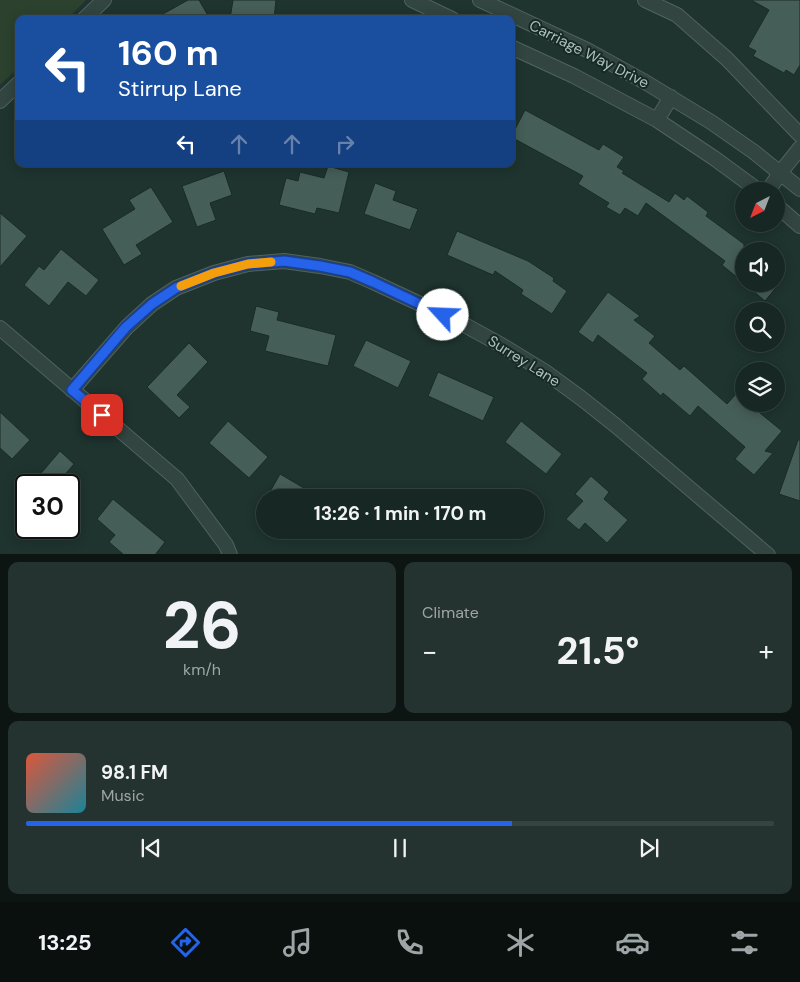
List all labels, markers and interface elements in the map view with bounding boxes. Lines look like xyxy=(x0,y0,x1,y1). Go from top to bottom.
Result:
street label: Carriage Way Drive xyxy=(526,15,652,93)
text: 160 m xyxy=(118,30,219,76)
icon: left xyxy=(35,35,100,100)
text: Stirrup Lane xyxy=(118,74,242,103)
icon: left xyxy=(172,130,200,158)
icon: ahead xyxy=(225,130,253,158)
icon: ahead xyxy=(278,130,306,158)
icon: right xyxy=(331,130,359,158)
north arrow xyxy=(735,182,785,232)
map controls xyxy=(735,182,785,412)
button: sound xyxy=(735,242,785,292)
position arrow xyxy=(416,288,468,340)
button: search xyxy=(735,302,785,352)
street label: Surrey Lane xyxy=(484,331,564,391)
button: layers xyxy=(735,362,785,412)
pin xyxy=(81,394,123,436)
icon: arrive xyxy=(88,401,116,429)
speed limit sign: 30 xyxy=(15,474,80,539)
text: 13:26 · 1 min · 170 m xyxy=(314,501,486,526)
text: 26 xyxy=(163,584,241,668)
text: Climate xyxy=(422,602,479,623)
text: 21.5° xyxy=(557,626,639,676)
text: − xyxy=(422,633,437,670)
text: + xyxy=(759,633,774,670)
text: km/h xyxy=(183,659,221,680)
text: 98.1 FM xyxy=(101,760,168,785)
text: Music xyxy=(101,785,145,806)
icon: previous xyxy=(137,834,165,862)
icon: pause xyxy=(386,834,414,862)
icon: next xyxy=(635,834,663,862)
icon: directions xyxy=(168,925,203,960)
icon: music xyxy=(280,925,315,960)
icon: phone xyxy=(392,925,427,960)
icon: climate xyxy=(503,925,538,960)
icon: car xyxy=(615,925,650,960)
icon: filters xyxy=(727,925,762,960)
text: 13:25 xyxy=(38,928,92,957)

